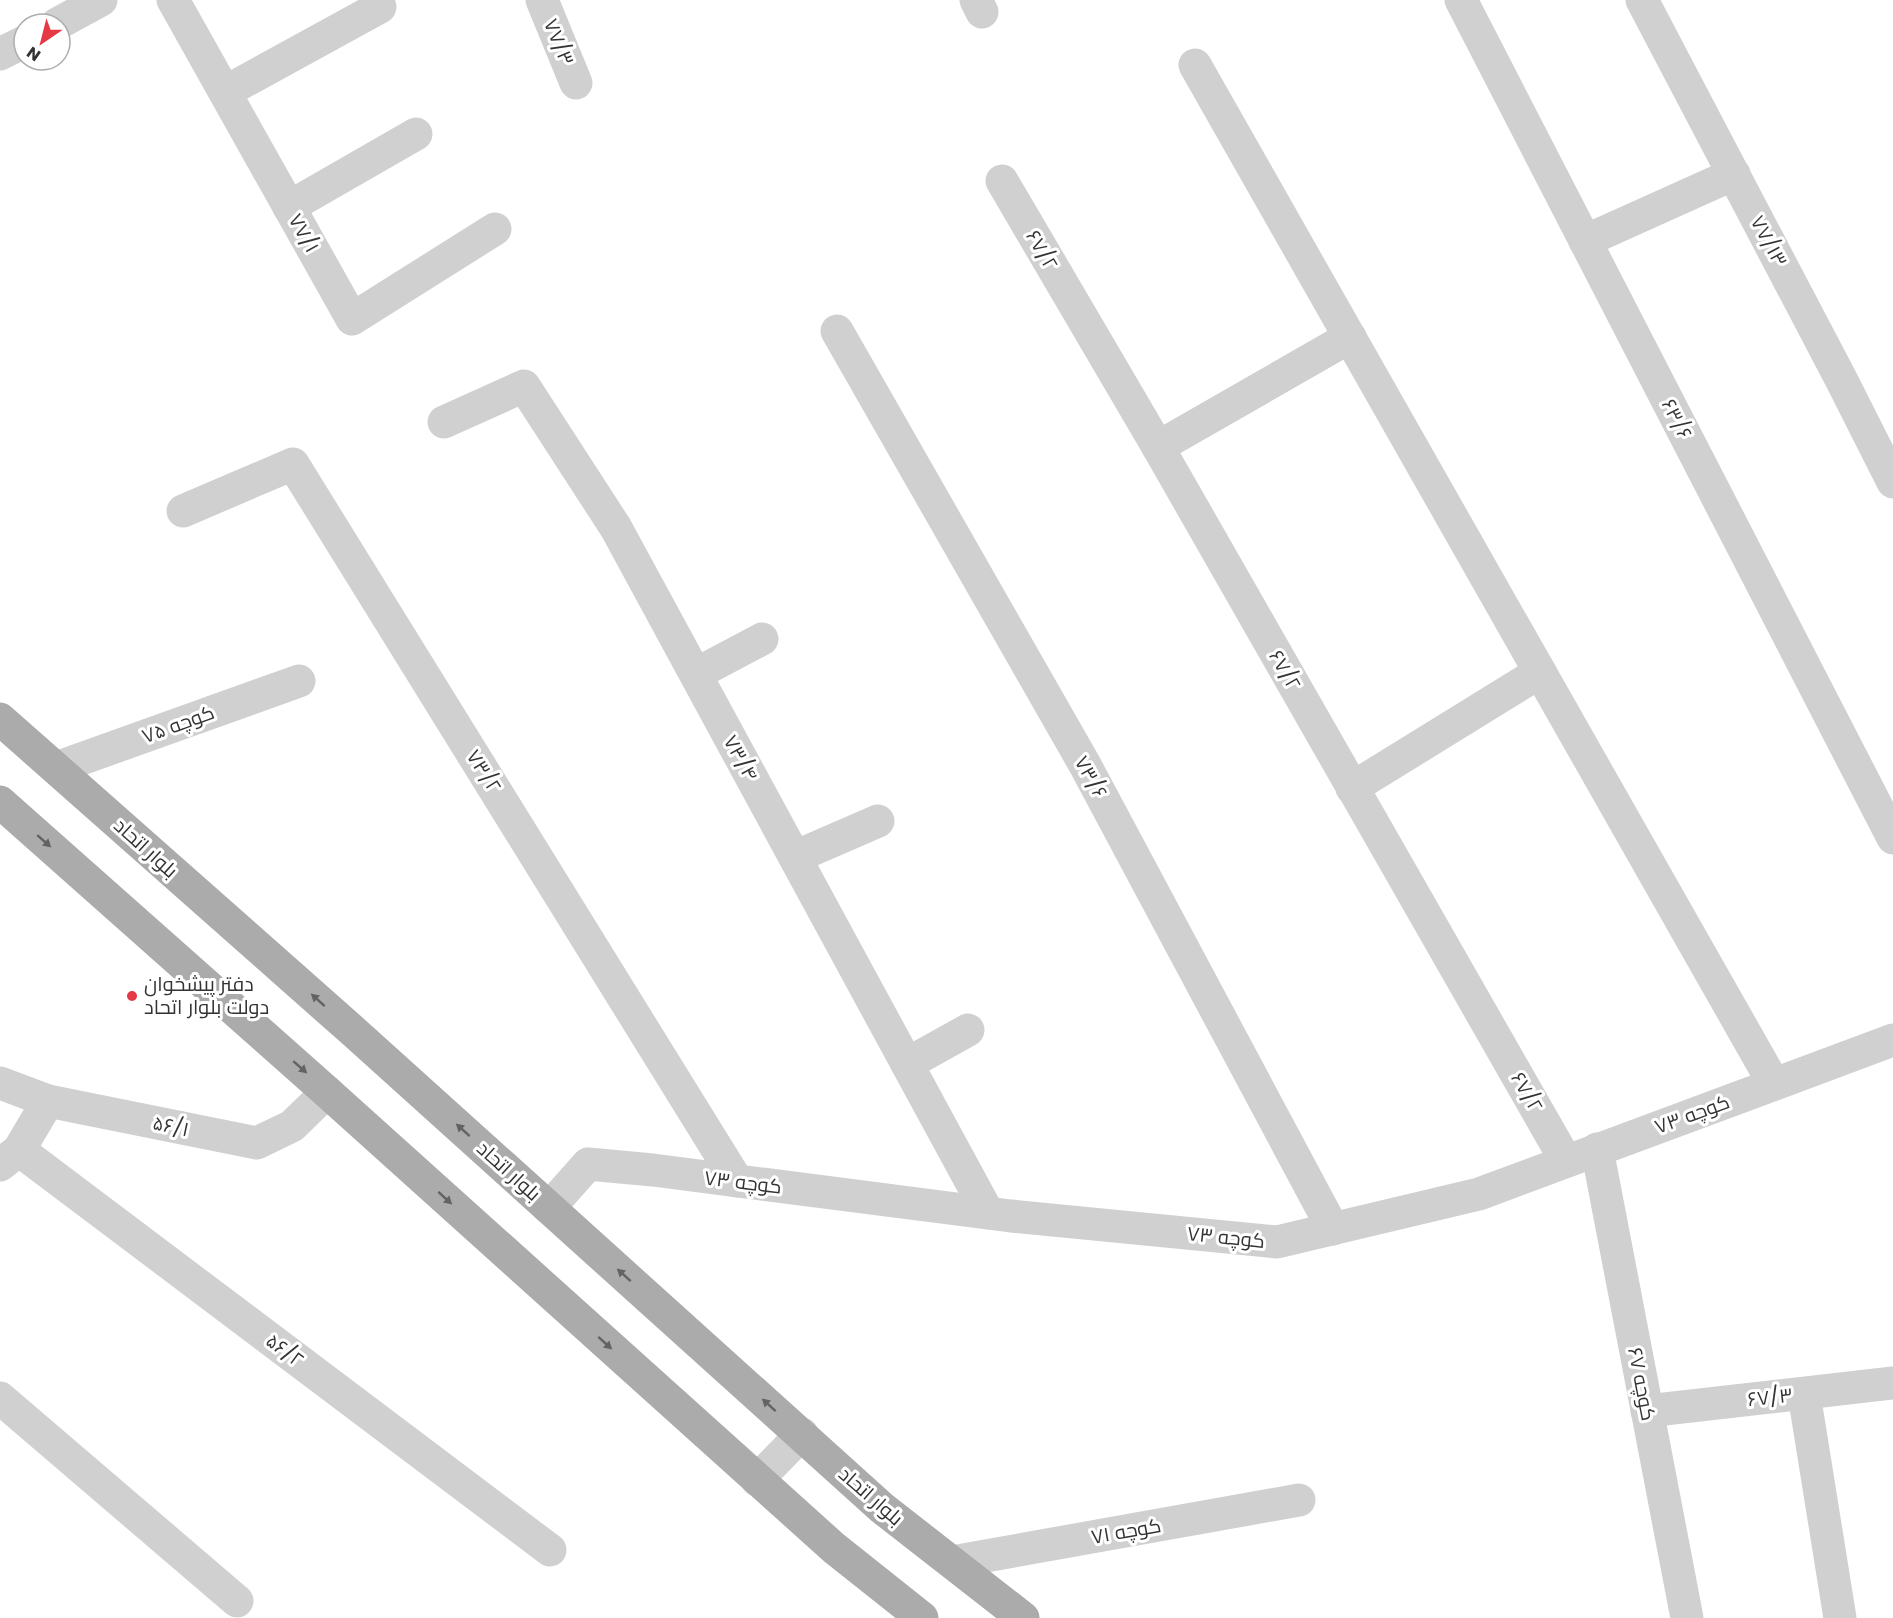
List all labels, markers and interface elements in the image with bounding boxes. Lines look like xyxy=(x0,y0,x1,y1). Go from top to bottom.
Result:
north arrow xyxy=(12,12,72,72)
street label: ۷۷/۳ xyxy=(537,15,581,69)
text: N xyxy=(22,41,45,67)
street label: ۷۷/۱ xyxy=(282,208,326,258)
street label: ۷۷/۱۳ xyxy=(1744,211,1794,271)
street label: ۶۷/۲ xyxy=(1019,225,1065,275)
street label: ۶۳/۶ xyxy=(1655,394,1699,444)
street label: ۶۷/۲ xyxy=(1262,645,1308,695)
street label: کوچه ۷۵ xyxy=(138,698,218,750)
street label: ۷۳/۴ xyxy=(717,730,765,786)
street label: ۷۳/۲ xyxy=(460,744,508,798)
street label: ۷۳/۶ xyxy=(1068,750,1114,804)
street label: بلوار اتحاد xyxy=(108,812,184,884)
one-way arrow xyxy=(36,834,51,847)
place label: دفتر پیشخوان دولت بلوار اتحاد xyxy=(144,970,269,1021)
marker: دفتر پیشخوان دولت بلوار اتحاد xyxy=(125,989,139,1003)
one-way arrow xyxy=(311,994,326,1007)
one-way arrow xyxy=(292,1061,308,1074)
street label: ۶۷/۲ xyxy=(1504,1067,1550,1117)
street label: کوچه ۷۳ xyxy=(1651,1087,1733,1141)
street label: ۵۶/۱ xyxy=(150,1109,192,1143)
one-way arrow xyxy=(456,1124,471,1137)
street label: بلوار اتحاد xyxy=(471,1135,547,1207)
street label: کوچه ۷۳ xyxy=(703,1163,783,1201)
one-way arrow xyxy=(437,1191,452,1204)
street label: کوچه ۷۳ xyxy=(1186,1219,1266,1255)
one-way arrow xyxy=(617,1269,632,1282)
street label: ۵۶/۲ xyxy=(260,1327,310,1373)
one-way arrow xyxy=(597,1336,612,1349)
street label: کوچه ۶۷ xyxy=(1621,1345,1663,1423)
street label: ۶۷/۳ xyxy=(1746,1381,1794,1413)
one-way arrow xyxy=(762,1399,777,1412)
street label: بلوار اتحاد xyxy=(833,1460,909,1532)
street label: کوچه ۷۱ xyxy=(1089,1511,1163,1551)

